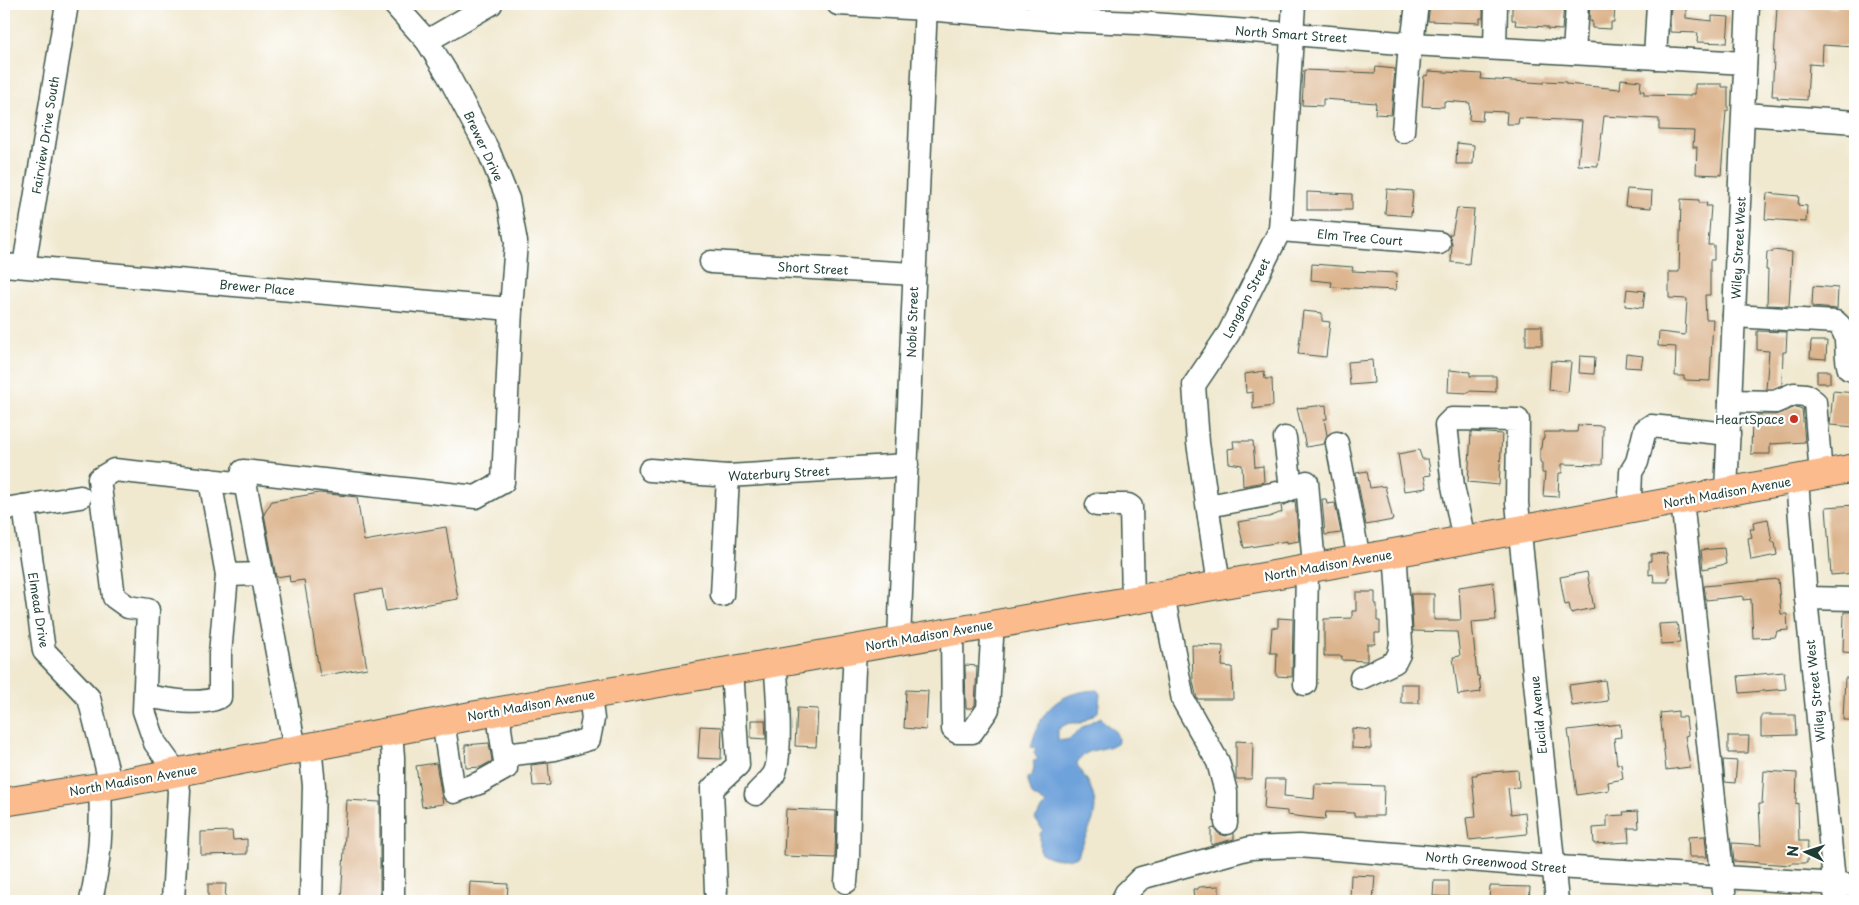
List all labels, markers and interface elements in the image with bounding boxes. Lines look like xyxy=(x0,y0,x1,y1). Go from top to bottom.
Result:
street label: North Smart Street xyxy=(1234,21,1348,47)
street label: Fairview Drive South xyxy=(27,75,63,195)
street label: Brewer Drive xyxy=(460,108,508,184)
street label: Wiley Street West xyxy=(1726,196,1750,300)
street label: Elm Tree Court xyxy=(1316,224,1404,250)
street label: Longdon Street xyxy=(1218,255,1274,341)
street label: Short Street xyxy=(777,257,849,279)
street label: Brewer Place xyxy=(219,275,295,299)
street label: Noble Street xyxy=(902,286,922,358)
place label: HeartSpace xyxy=(1715,410,1784,428)
marker: HeartSpace xyxy=(1788,413,1800,425)
street label: Waterbury Street xyxy=(728,461,830,485)
street label: North Madison Avenue xyxy=(1662,472,1793,512)
street label: North Madison Avenue xyxy=(1263,545,1394,585)
street label: Elmead Drive xyxy=(24,571,54,650)
street label: North Madison Avenue xyxy=(864,615,995,655)
street label: Wiley Street West xyxy=(1801,639,1829,743)
street label: Euclid Avenue xyxy=(1525,675,1551,755)
street label: North Madison Avenue xyxy=(466,685,597,725)
street label: North Madison Avenue xyxy=(68,760,199,800)
north arrow xyxy=(1782,828,1832,878)
text: N xyxy=(1782,845,1803,857)
street label: North Greenwood Street xyxy=(1425,847,1568,877)

